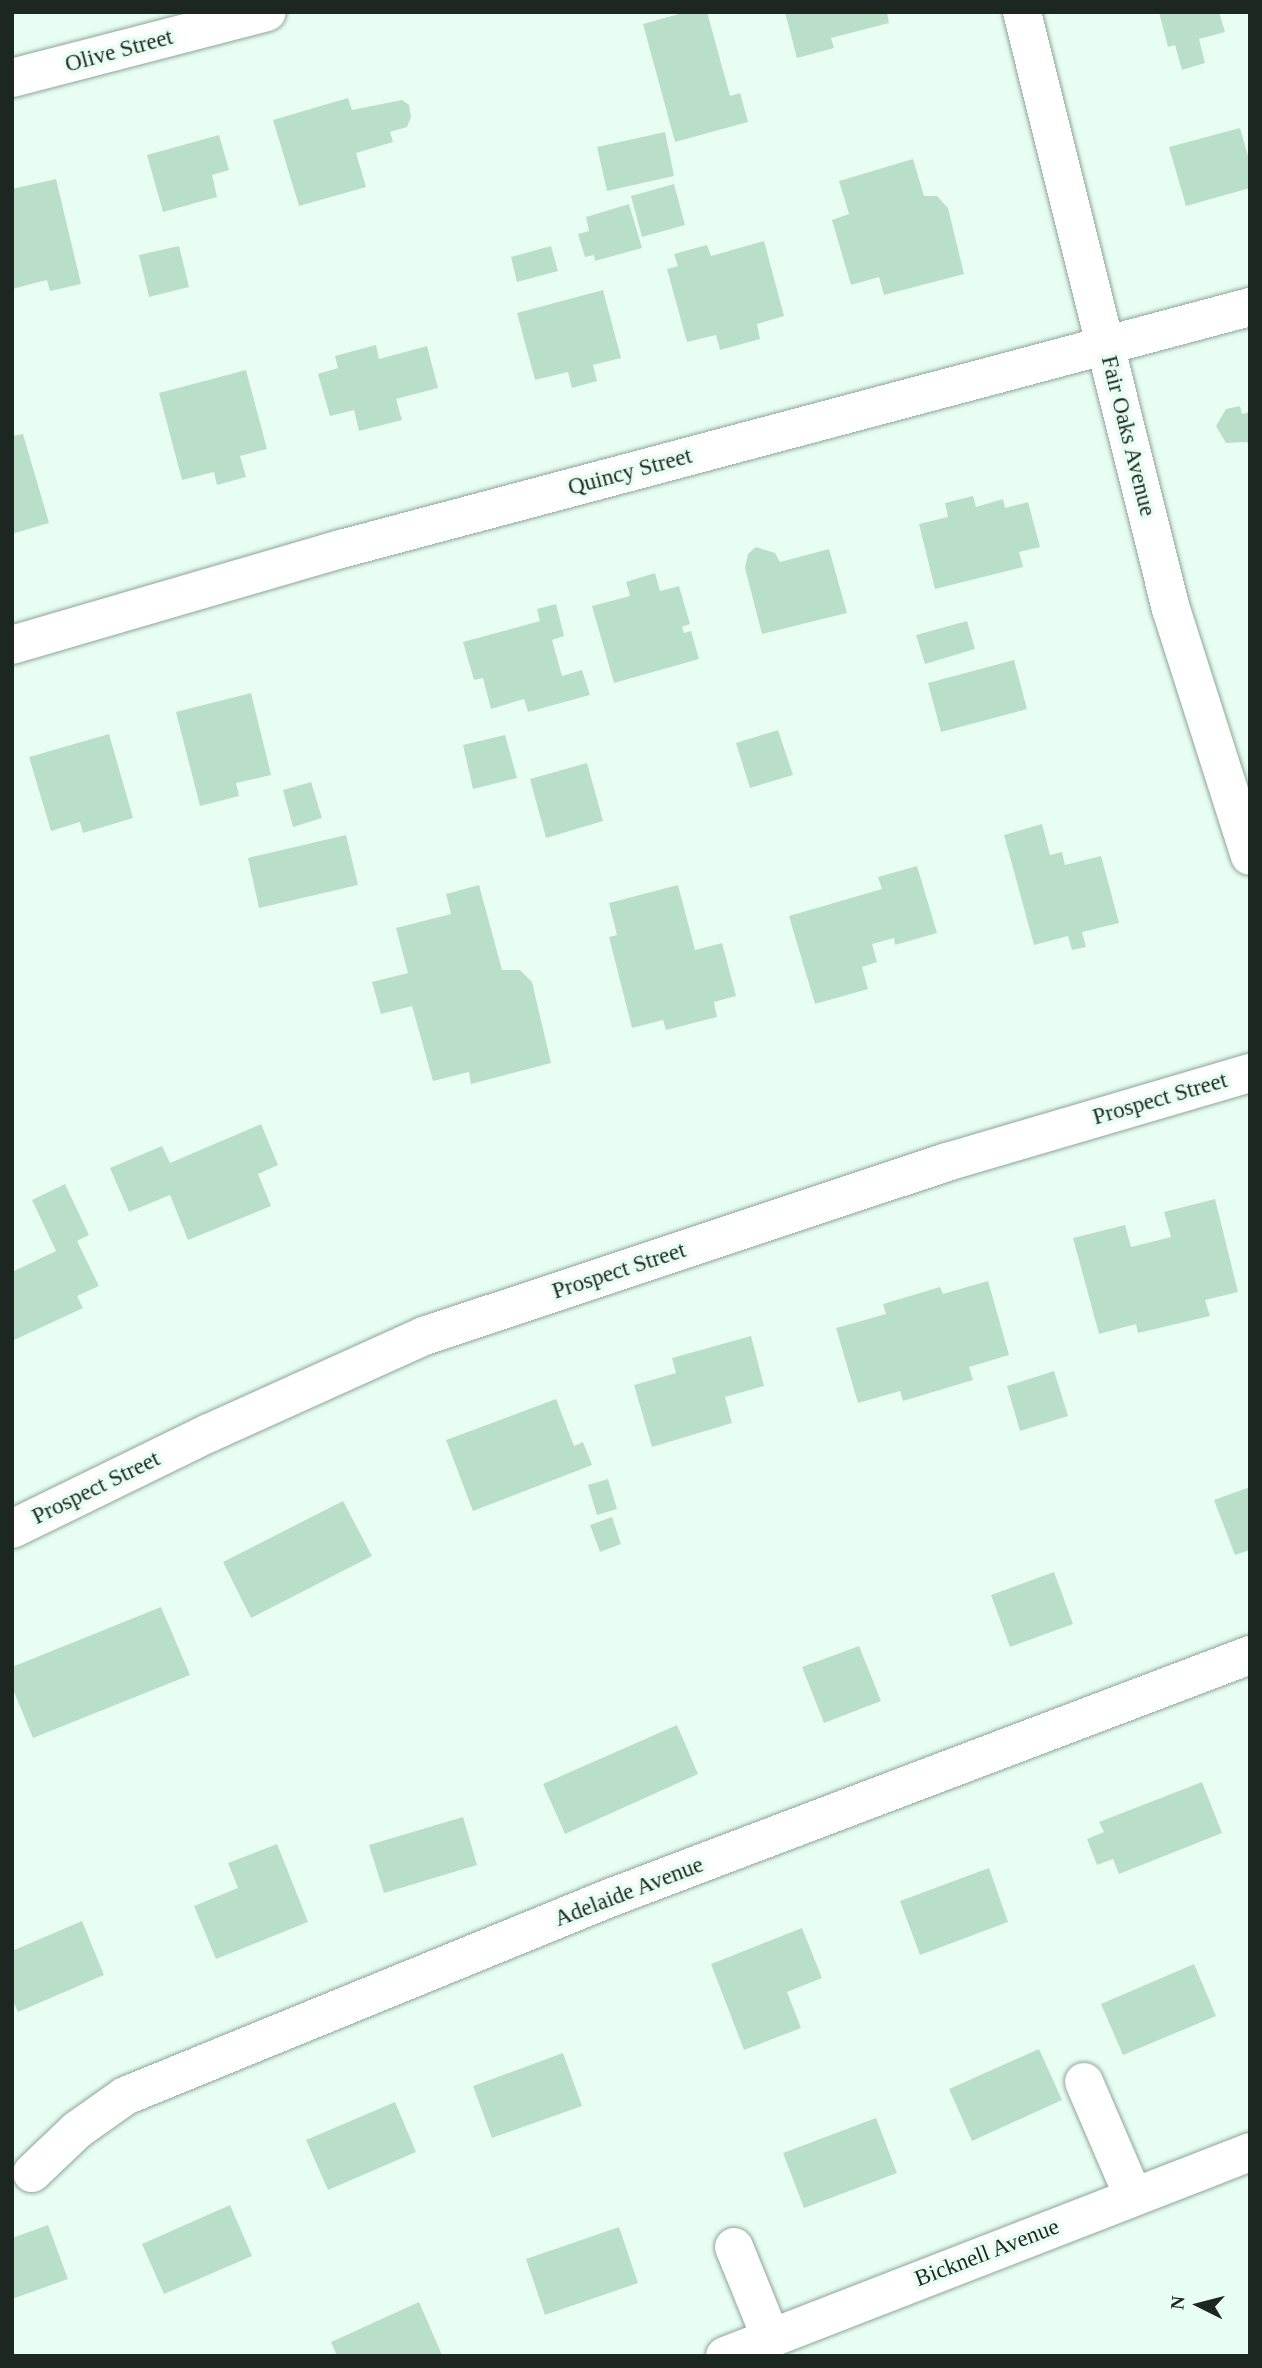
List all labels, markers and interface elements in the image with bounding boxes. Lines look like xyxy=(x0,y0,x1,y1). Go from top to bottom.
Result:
street label: Olive Street xyxy=(62,23,176,79)
street label: Fair Oaks Avenue xyxy=(1095,352,1161,520)
street label: Quincy Street xyxy=(565,442,695,502)
street label: Prospect Street xyxy=(1090,1067,1230,1131)
street label: Prospect Street xyxy=(549,1236,689,1306)
street label: Prospect Street xyxy=(28,1445,164,1531)
street label: Adelaide Avenue xyxy=(550,1851,708,1933)
street label: Bicknell Avenue xyxy=(910,2213,1064,2293)
north arrow xyxy=(1164,2270,1234,2340)
text: N xyxy=(1166,2295,1189,2311)

